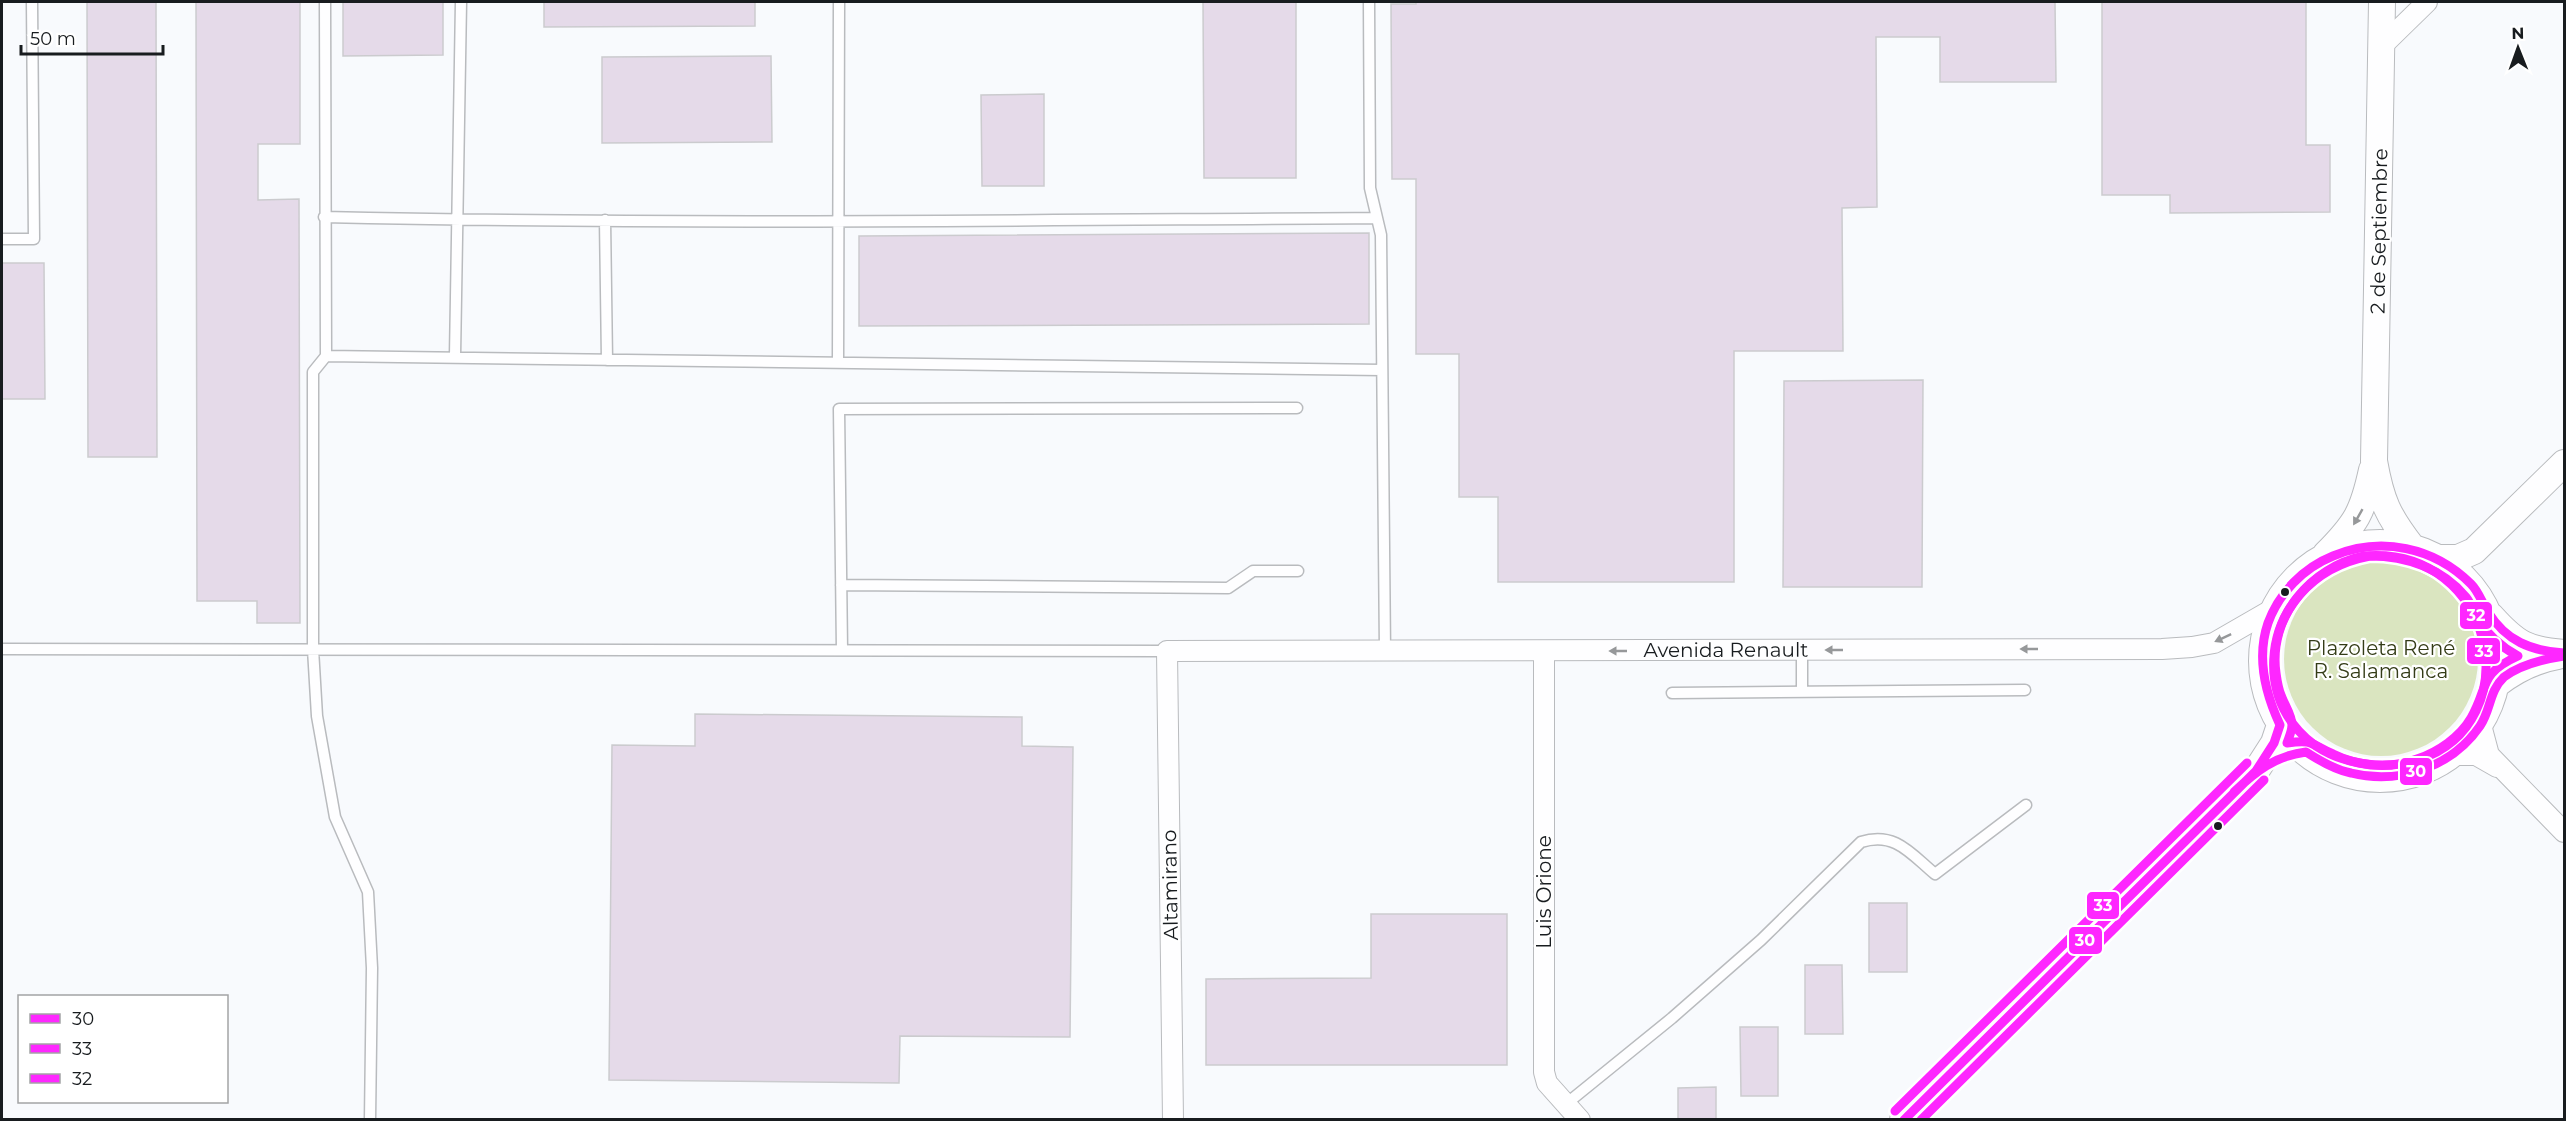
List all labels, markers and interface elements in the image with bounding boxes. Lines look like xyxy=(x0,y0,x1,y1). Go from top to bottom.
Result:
scale bar xyxy=(21,18,164,56)
north arrow xyxy=(2488,18,2548,78)
text: N xyxy=(2511,24,2524,43)
text: 50 m xyxy=(30,28,76,50)
street label: 2 de Septiembre xyxy=(2366,148,2392,314)
one-way arrow xyxy=(2352,509,2363,525)
unlabelled marker xyxy=(2279,586,2291,598)
line badge: 32 xyxy=(2459,601,2493,630)
text: 32 xyxy=(2466,606,2485,625)
one-way arrow xyxy=(2214,634,2231,643)
park label: Plazoleta René R. Salamanca xyxy=(2307,636,2455,683)
line badge: 33 xyxy=(2466,637,2501,665)
street label: Avenida Renault xyxy=(1644,638,1808,662)
text: 33 xyxy=(2474,642,2493,661)
one-way arrow xyxy=(2020,644,2039,654)
one-way arrow xyxy=(1825,645,1844,655)
one-way arrow xyxy=(1609,646,1628,656)
line badge: 30 xyxy=(2399,757,2433,786)
text: 30 xyxy=(2405,762,2426,781)
unlabelled marker xyxy=(2212,820,2224,832)
street label: Altamirano xyxy=(1157,829,1183,941)
street label: Luis Orione xyxy=(1532,835,1556,949)
line badge: 33 xyxy=(2086,891,2120,920)
text: 33 xyxy=(2093,896,2112,915)
line badge: 30 xyxy=(2068,926,2103,955)
text: 30 xyxy=(2074,931,2095,950)
legend xyxy=(18,995,228,1103)
text: 30 xyxy=(72,1008,94,1030)
text: 33 xyxy=(72,1038,92,1060)
text: 32 xyxy=(72,1068,92,1090)

